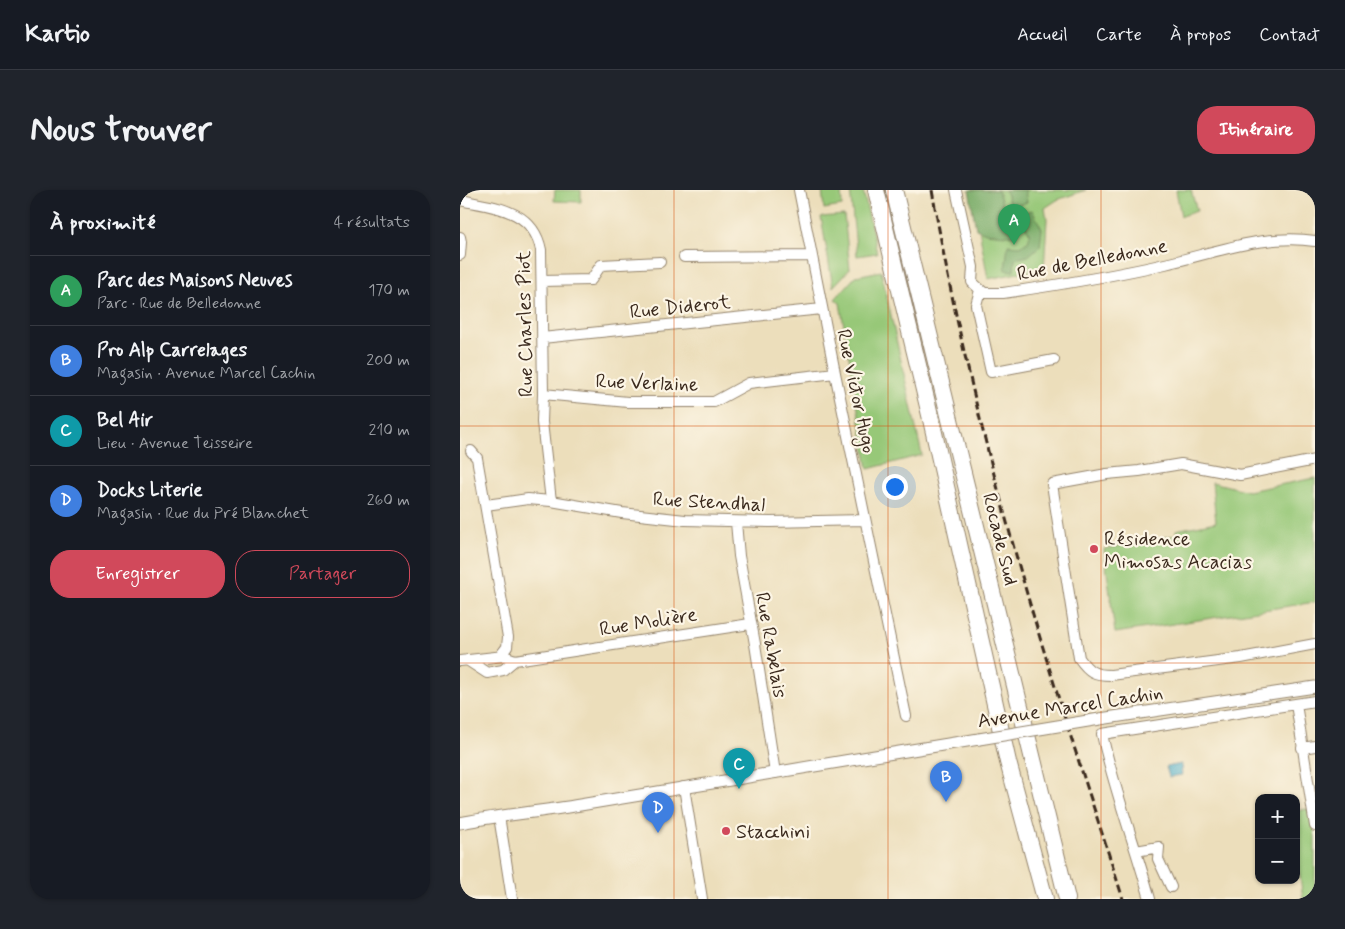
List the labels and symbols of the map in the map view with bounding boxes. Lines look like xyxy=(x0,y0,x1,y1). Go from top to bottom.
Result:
pin: A xyxy=(998,204,1030,245)
street label: Rue de Belledonne xyxy=(1015,233,1170,288)
street label: Rue Charles Piot xyxy=(511,250,540,397)
street label: Rue Diderot xyxy=(628,289,732,326)
street label: Rue Victor Hugo xyxy=(828,327,882,456)
street label: Rue Verlaine xyxy=(595,368,699,399)
your location xyxy=(882,474,908,500)
street label: Rue Stendhal xyxy=(652,486,766,519)
street label: Rocade Sud xyxy=(975,490,1024,589)
place label: Résidence Mimosas Acacias xyxy=(1104,526,1252,576)
marker: Résidence Mimosas Acacias xyxy=(1088,543,1100,555)
street label: Rue Rabelais xyxy=(748,590,793,700)
street label: Rue Molière xyxy=(597,601,699,644)
street label: Avenue Marcel Cachin xyxy=(976,679,1165,735)
pin: C xyxy=(723,748,755,789)
pin: B xyxy=(930,761,962,802)
pin: D xyxy=(642,792,674,833)
place label: Stacchini xyxy=(736,819,810,846)
marker: Stacchini xyxy=(720,825,732,837)

